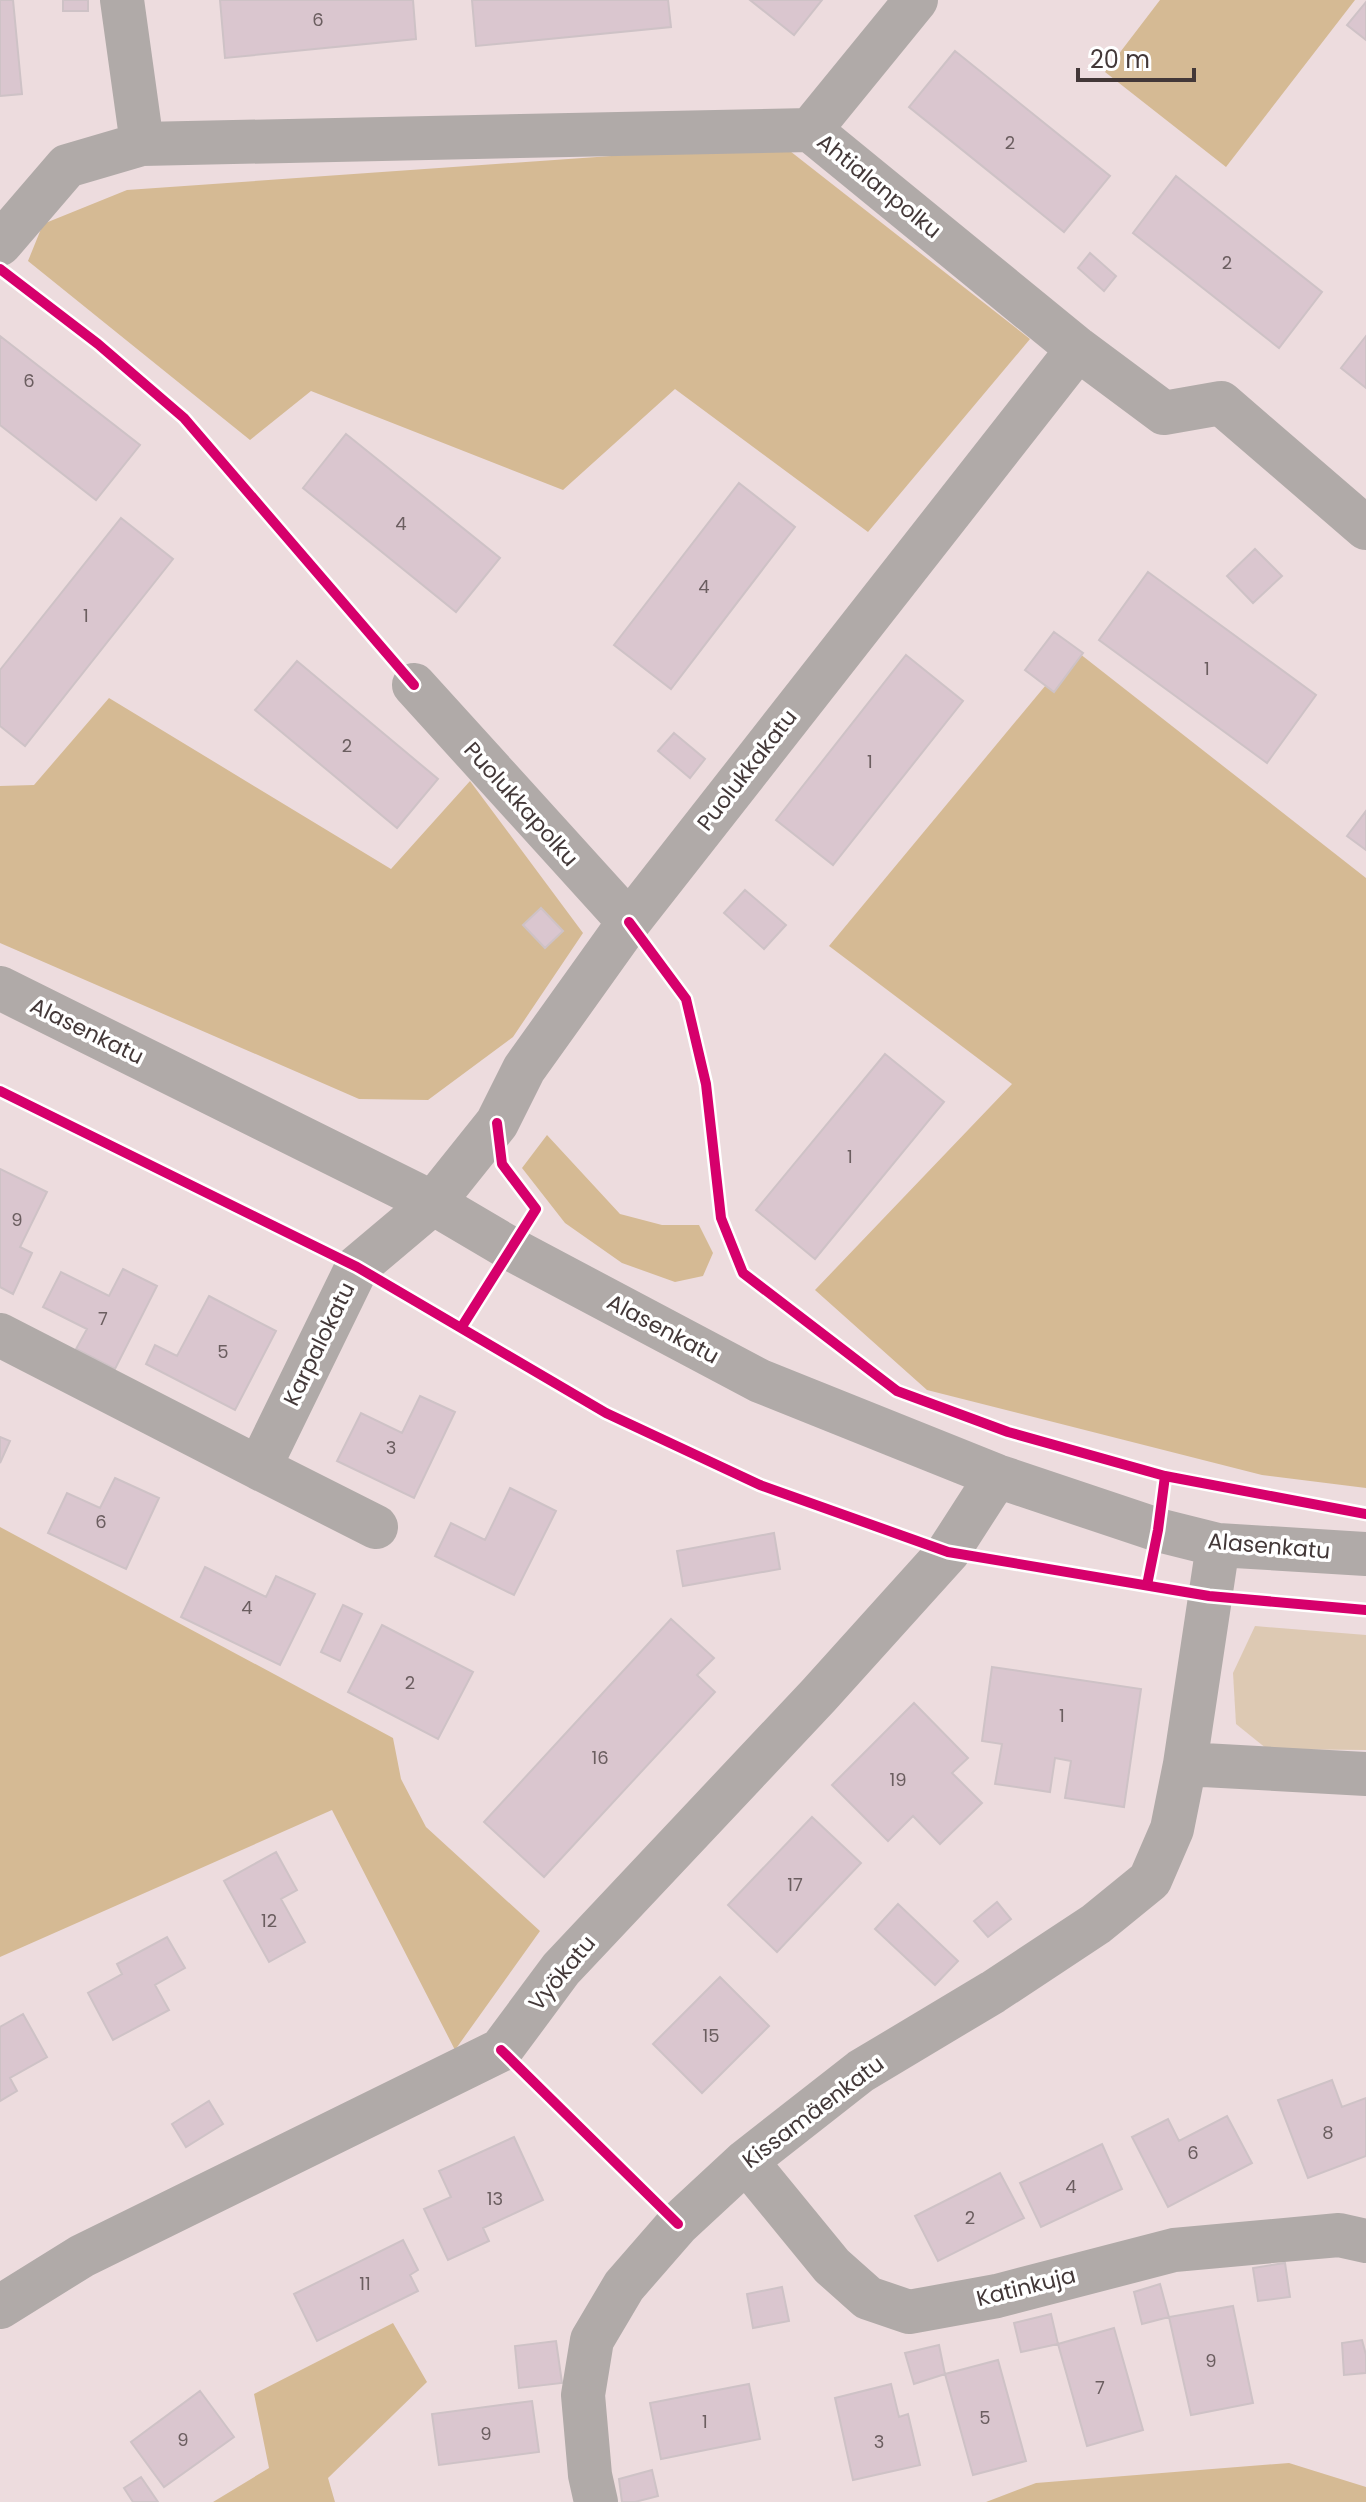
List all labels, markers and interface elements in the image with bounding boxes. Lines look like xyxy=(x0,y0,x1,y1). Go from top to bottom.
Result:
house number: 6 xyxy=(312,7,324,32)
scale bar xyxy=(1078,32,1194,82)
text: 20 m xyxy=(1090,43,1150,76)
street label: Ahtialanpolku xyxy=(810,126,948,246)
house number: 2 xyxy=(1005,130,1015,155)
house number: 2 xyxy=(1222,250,1232,275)
house number: 6 xyxy=(23,368,35,393)
house number: 4 xyxy=(395,511,407,536)
house number: 4 xyxy=(698,574,710,599)
house number: 1 xyxy=(83,603,89,628)
house number: 1 xyxy=(1204,656,1210,681)
street label: Puolukkakatu xyxy=(690,703,804,837)
house number: 2 xyxy=(342,733,352,758)
street label: Puolukkapolku xyxy=(457,735,585,873)
house number: 1 xyxy=(867,749,873,774)
street label: Alasenkatu xyxy=(25,990,149,1072)
house number: 1 xyxy=(847,1144,853,1169)
house number: 9 xyxy=(11,1207,23,1232)
street label: Karpalokatu xyxy=(276,1277,362,1411)
street label: Alasenkatu xyxy=(602,1287,724,1371)
house number: 7 xyxy=(98,1306,108,1331)
house number: 5 xyxy=(217,1339,229,1364)
house number: 3 xyxy=(386,1435,396,1460)
house number: 6 xyxy=(95,1509,107,1534)
street label: Alasenkatu xyxy=(1207,1525,1331,1567)
house number: 4 xyxy=(241,1595,253,1620)
house number: 2 xyxy=(405,1670,415,1695)
house number: 1 xyxy=(1059,1703,1065,1728)
house number: 16 xyxy=(591,1745,609,1770)
house number: 19 xyxy=(889,1767,907,1792)
house number: 17 xyxy=(787,1872,803,1897)
house number: 12 xyxy=(261,1908,277,1933)
street label: Vyökatu xyxy=(521,1929,603,2017)
house number: 15 xyxy=(702,2023,720,2048)
street label: Kissamäenkatu xyxy=(736,2048,890,2176)
house number: 8 xyxy=(1322,2120,1334,2145)
house number: 6 xyxy=(1187,2140,1199,2165)
house number: 4 xyxy=(1065,2174,1077,2199)
house number: 13 xyxy=(487,2186,503,2211)
house number: 2 xyxy=(965,2205,975,2230)
street label: Katinkuja xyxy=(973,2260,1079,2314)
house number: 11 xyxy=(359,2271,371,2296)
house number: 9 xyxy=(1205,2348,1217,2373)
house number: 7 xyxy=(1095,2375,1105,2400)
house number: 5 xyxy=(979,2405,991,2430)
house number: 1 xyxy=(702,2409,708,2434)
house number: 9 xyxy=(480,2421,492,2446)
house number: 9 xyxy=(177,2427,189,2452)
house number: 3 xyxy=(874,2429,884,2454)

